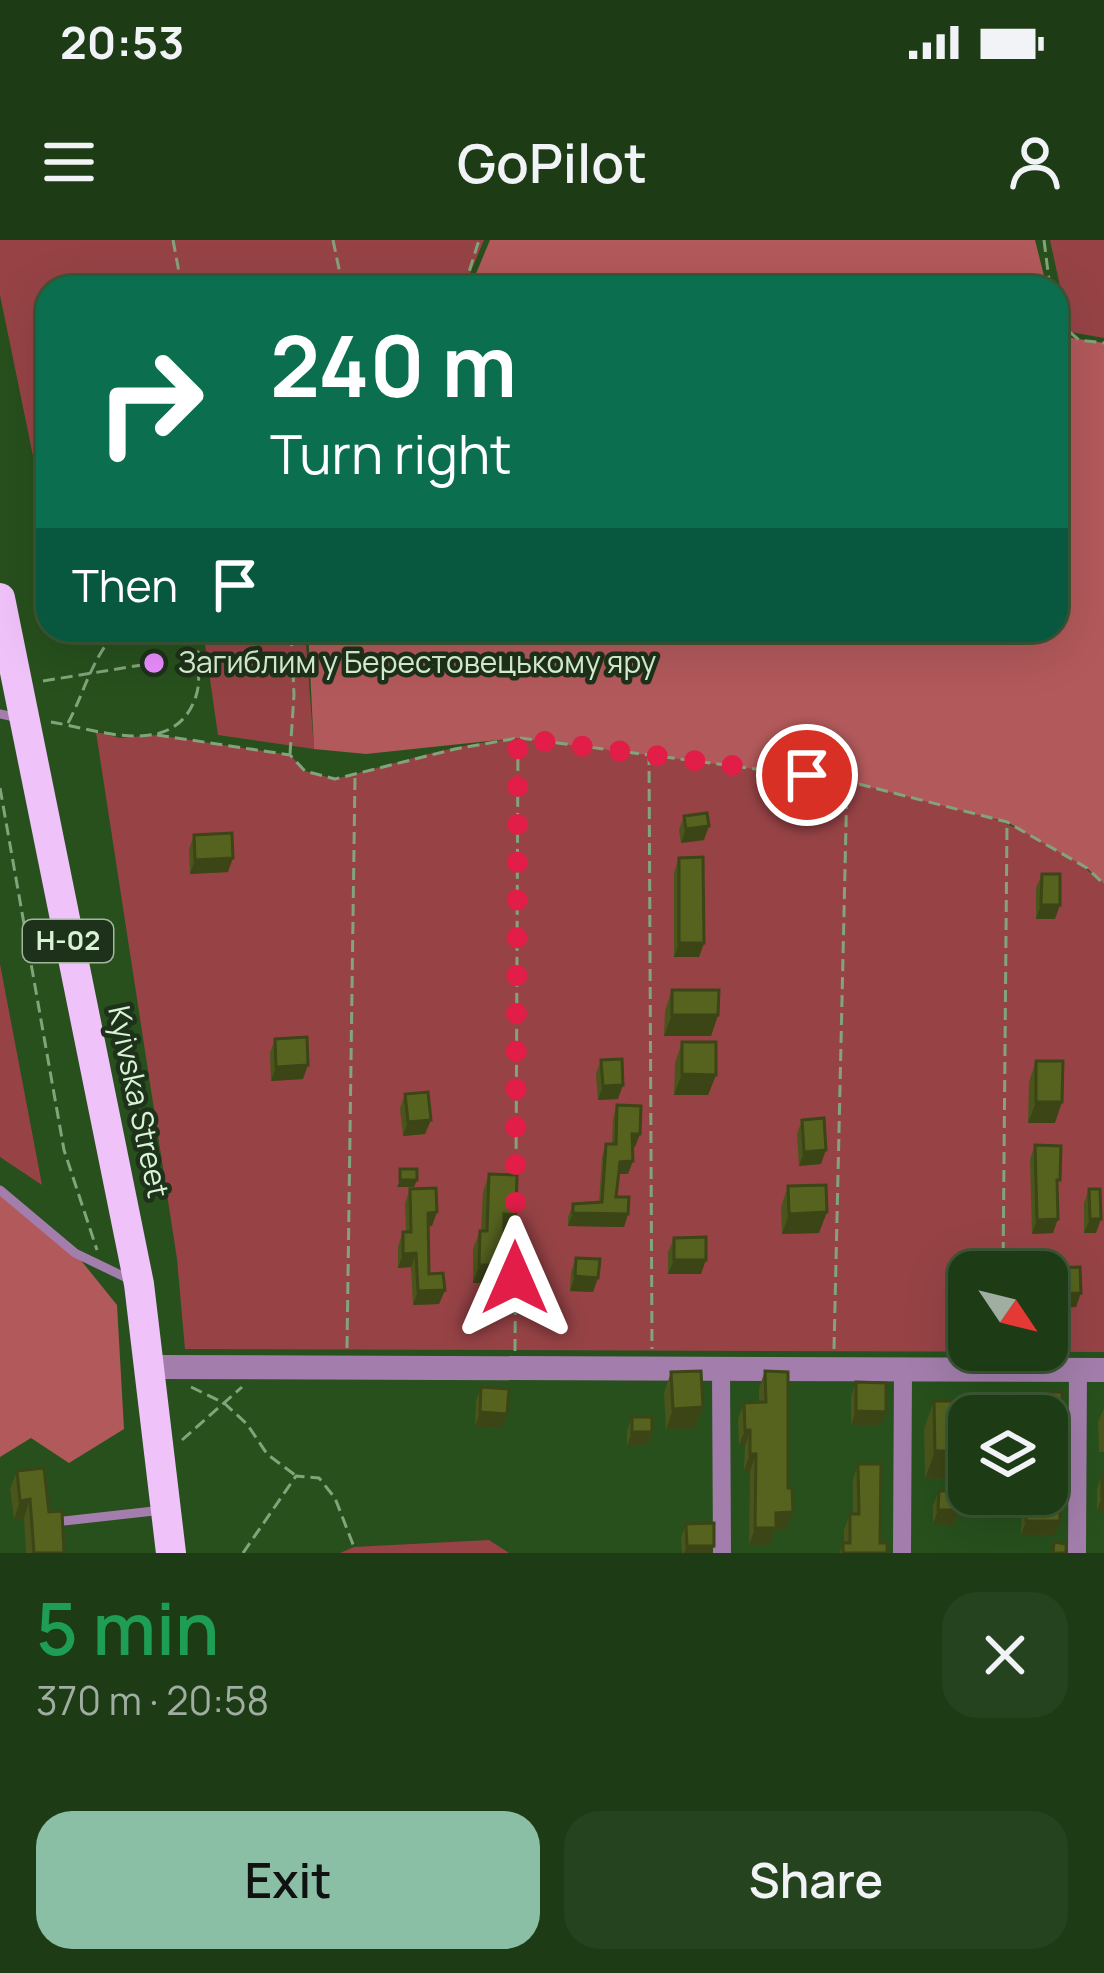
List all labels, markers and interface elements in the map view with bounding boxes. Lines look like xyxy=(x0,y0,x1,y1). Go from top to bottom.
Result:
text: 20:53 xyxy=(60,11,184,73)
text: GoPilot xyxy=(457,125,647,199)
icon: menu xyxy=(36,129,102,195)
icon: person xyxy=(1002,129,1068,195)
text: 240 m xyxy=(270,307,517,422)
icon: right xyxy=(72,324,228,480)
text: Turn right xyxy=(270,416,512,490)
icon: arrive xyxy=(202,552,268,618)
text: Then xyxy=(72,554,178,616)
place label: Загиблим у Берестовецькому яру xyxy=(178,641,657,682)
marker: Загиблим у Берестовецькому яру xyxy=(141,650,167,676)
pin xyxy=(756,724,858,826)
icon: arrive xyxy=(774,742,840,808)
road number: Н-02 xyxy=(23,920,113,962)
street label: Kyivska Street xyxy=(99,1002,180,1201)
position arrow xyxy=(452,1215,578,1341)
north arrow xyxy=(948,1251,1068,1371)
map controls xyxy=(948,1251,1068,1515)
button: layers xyxy=(948,1395,1068,1515)
text: 5 min xyxy=(36,1578,219,1677)
button: close xyxy=(942,1592,1068,1718)
text: 370 m · 20:58 xyxy=(36,1673,269,1727)
button: Exit xyxy=(36,1811,540,1949)
button: Share xyxy=(564,1811,1068,1949)

